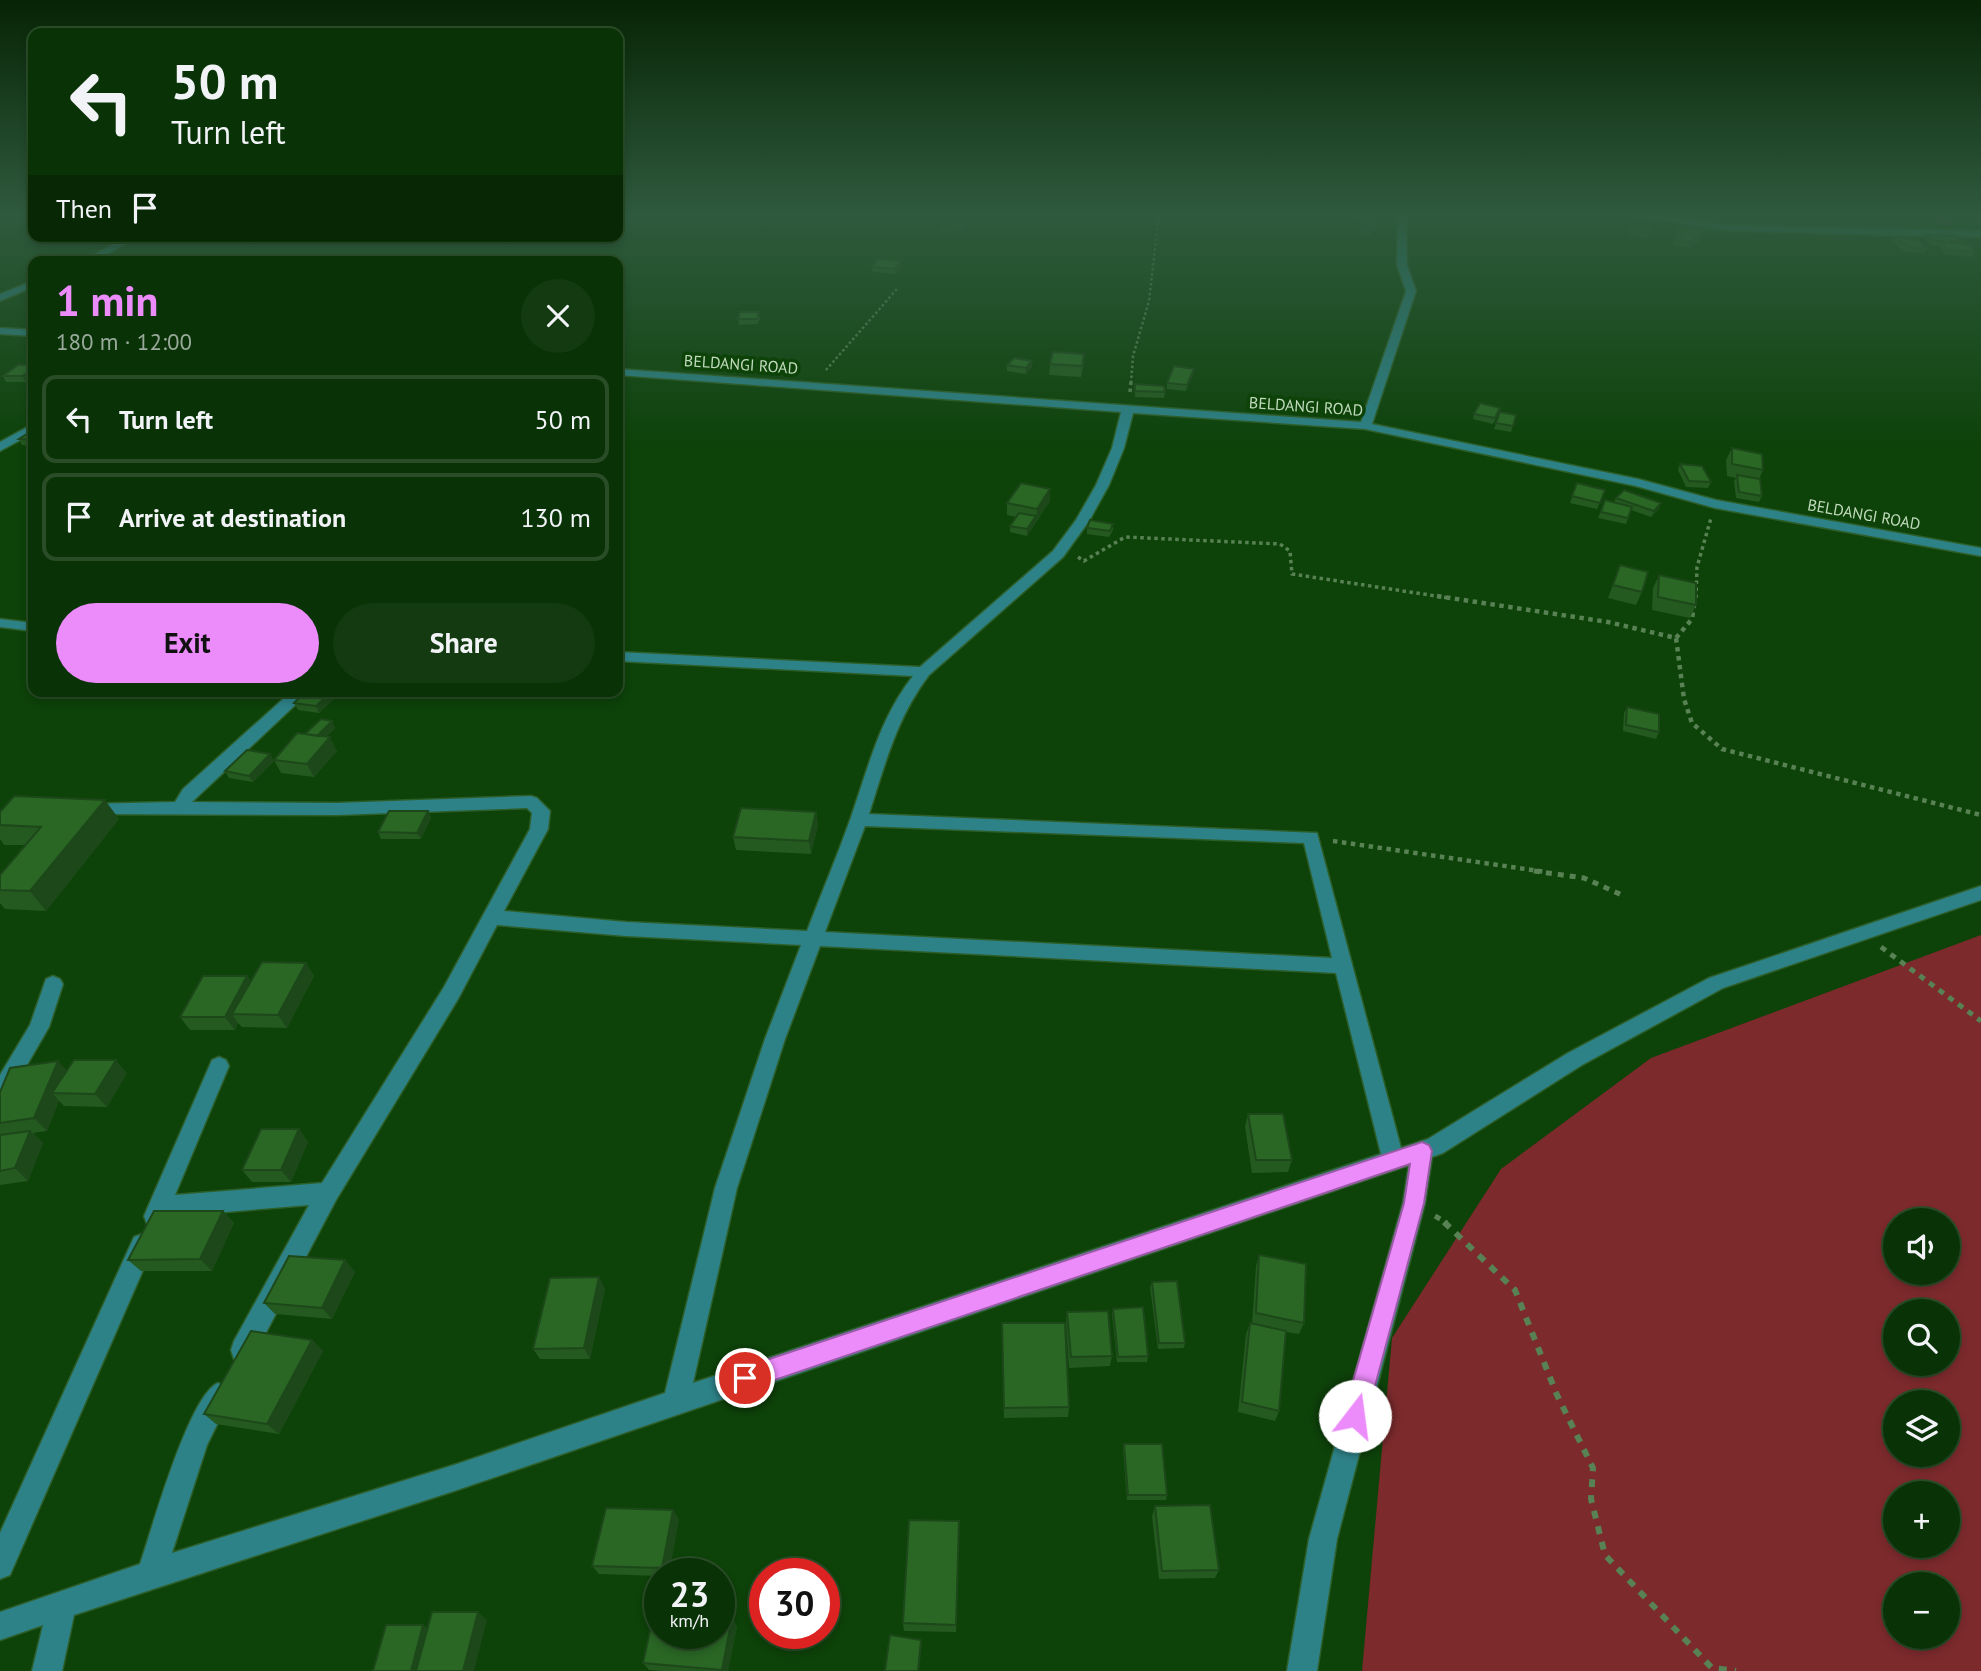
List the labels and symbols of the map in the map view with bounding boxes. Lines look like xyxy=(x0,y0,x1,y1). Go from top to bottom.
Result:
street label: BELDANGI ROAD xyxy=(683,350,799,378)
street label: BELDANGI ROAD xyxy=(1248,392,1364,420)
street label: BELDANGI ROAD xyxy=(1806,494,1922,534)
pin xyxy=(715,1348,775,1408)
position arrow xyxy=(1318,1379,1392,1453)
speed limit sign: 30 xyxy=(749,1558,840,1649)

